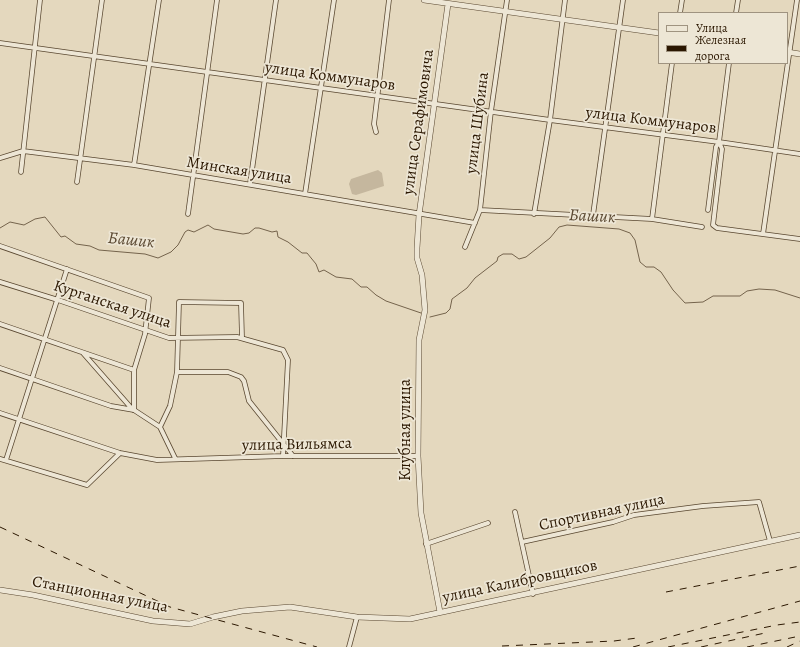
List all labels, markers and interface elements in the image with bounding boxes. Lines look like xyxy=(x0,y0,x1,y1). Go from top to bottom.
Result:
legend xyxy=(658,12,788,64)
text: Улица xyxy=(696,20,727,36)
text: Железная дорога xyxy=(695,32,746,64)
street label: улица Серафимовича xyxy=(399,48,439,196)
street label: улица Коммунаров xyxy=(264,58,396,96)
street label: улица Шубина xyxy=(462,71,494,175)
street label: улица Коммунаров xyxy=(585,103,717,139)
street label: Минская улица xyxy=(185,153,293,189)
water label: Башик xyxy=(568,206,616,228)
water label: Башик xyxy=(107,228,155,254)
street label: Курганская улица xyxy=(51,277,173,333)
street label: Клубная улица xyxy=(396,379,416,481)
street label: улица Вильямса xyxy=(242,434,352,456)
street label: Спортивная улица xyxy=(537,490,667,536)
street label: улица Калибровщиков xyxy=(441,556,599,608)
street label: Станционная улица xyxy=(30,572,170,618)

